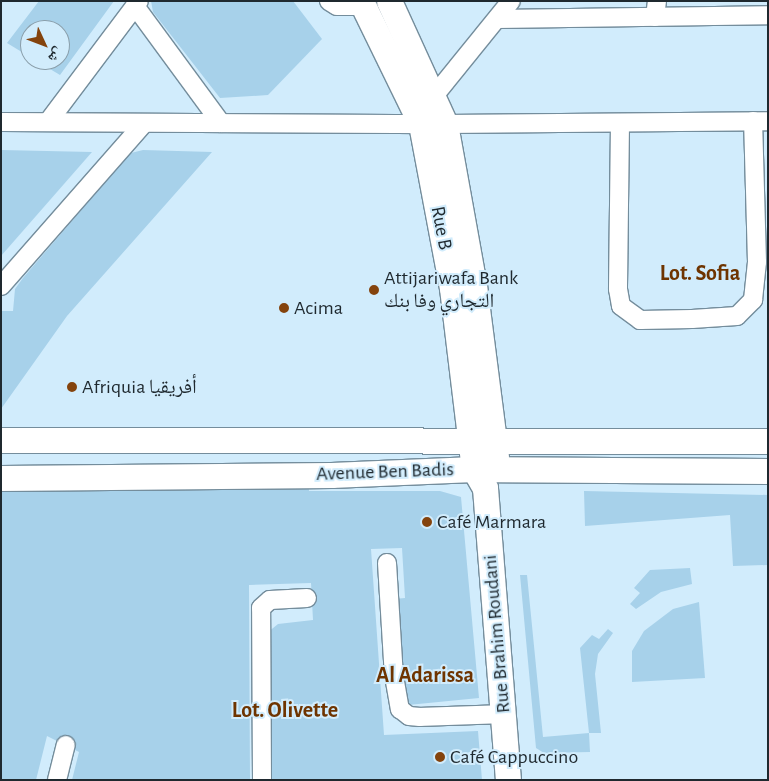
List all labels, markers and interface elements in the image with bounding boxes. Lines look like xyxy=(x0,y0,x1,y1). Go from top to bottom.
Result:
north arrow xyxy=(20,20,70,70)
text: ش xyxy=(45,44,65,65)
street label: Rue B xyxy=(425,204,457,252)
district label: Lot. Sofia xyxy=(660,261,740,287)
place label: Attijariwafa Bank التجاري وفا بنك xyxy=(384,266,518,313)
marker: Attijariwafa Bank التجاري وفا بنك xyxy=(368,284,380,296)
place label: Acima xyxy=(294,296,343,320)
marker: Acima xyxy=(278,302,290,314)
place label: Afriquia أفريقيا xyxy=(82,375,197,399)
marker: Afriquia أفريقيا xyxy=(66,381,78,393)
street label: Avenue Ben Badis xyxy=(316,458,454,486)
place label: Café Marmara xyxy=(437,510,546,534)
marker: Café Marmara xyxy=(421,516,433,528)
street label: Rue Brahim Roudani xyxy=(478,554,516,714)
district label: Al Adarissa xyxy=(376,663,474,689)
district label: Lot. Olivette xyxy=(232,698,338,724)
place label: Café Cappuccino xyxy=(450,745,578,769)
marker: Café Cappuccino xyxy=(434,751,446,763)

